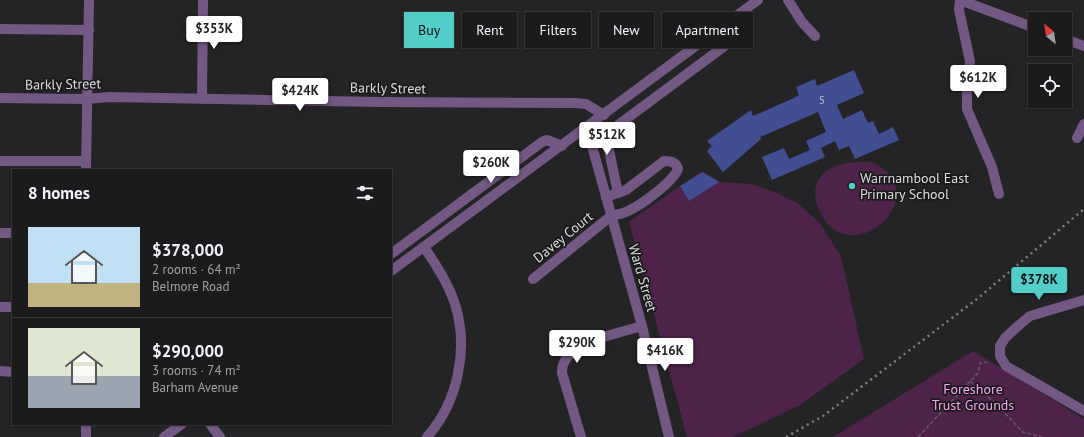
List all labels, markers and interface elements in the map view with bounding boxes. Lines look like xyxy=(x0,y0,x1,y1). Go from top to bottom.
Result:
chip: Buy xyxy=(404,12,454,48)
chip: Rent xyxy=(462,12,517,48)
chip: Filters xyxy=(525,12,591,48)
chip: New xyxy=(599,12,654,48)
chip: Apartment xyxy=(662,12,753,48)
north arrow xyxy=(1028,12,1072,56)
map controls xyxy=(1028,12,1072,108)
pin: $353K xyxy=(186,16,242,50)
text: $353K xyxy=(195,20,233,37)
button: locate xyxy=(1028,64,1072,108)
pin: $612K xyxy=(950,65,1006,99)
text: $612K xyxy=(959,69,997,86)
street label: Barkly Street xyxy=(25,74,101,94)
pin: $424K xyxy=(272,78,328,112)
street label: Barkly Street xyxy=(350,78,426,98)
text: $424K xyxy=(281,82,319,99)
house number: 5 xyxy=(819,92,825,107)
pin: $512K xyxy=(579,122,635,156)
text: $512K xyxy=(588,126,626,143)
pin: $260K xyxy=(463,150,519,184)
text: $260K xyxy=(472,154,510,171)
place label: Warrnambool East Primary School xyxy=(860,169,969,203)
marker: Warrnambool East Primary School xyxy=(847,181,857,191)
text: 8 homes xyxy=(28,182,90,204)
icon: filters xyxy=(354,182,376,204)
street label: Davey Court xyxy=(529,207,597,267)
text: $378,000 xyxy=(152,239,224,261)
street label: Ward Street xyxy=(625,242,661,314)
icon: home xyxy=(60,243,108,291)
text: 2 rooms · 64 m² xyxy=(152,261,241,278)
pin: $378K xyxy=(1011,267,1067,301)
text: $378K xyxy=(1020,271,1058,288)
text: Belmore Road xyxy=(152,278,230,295)
pin: $290K xyxy=(549,330,605,364)
text: $290K xyxy=(558,334,596,351)
pin: $416K xyxy=(637,338,693,372)
text: $290,000 xyxy=(152,340,224,362)
text: $416K xyxy=(646,342,684,359)
icon: home xyxy=(60,344,108,392)
text: 3 rooms · 74 m² xyxy=(152,362,241,379)
text: Barham Avenue xyxy=(152,379,238,396)
park label: Foreshore Trust Grounds xyxy=(932,380,1014,414)

